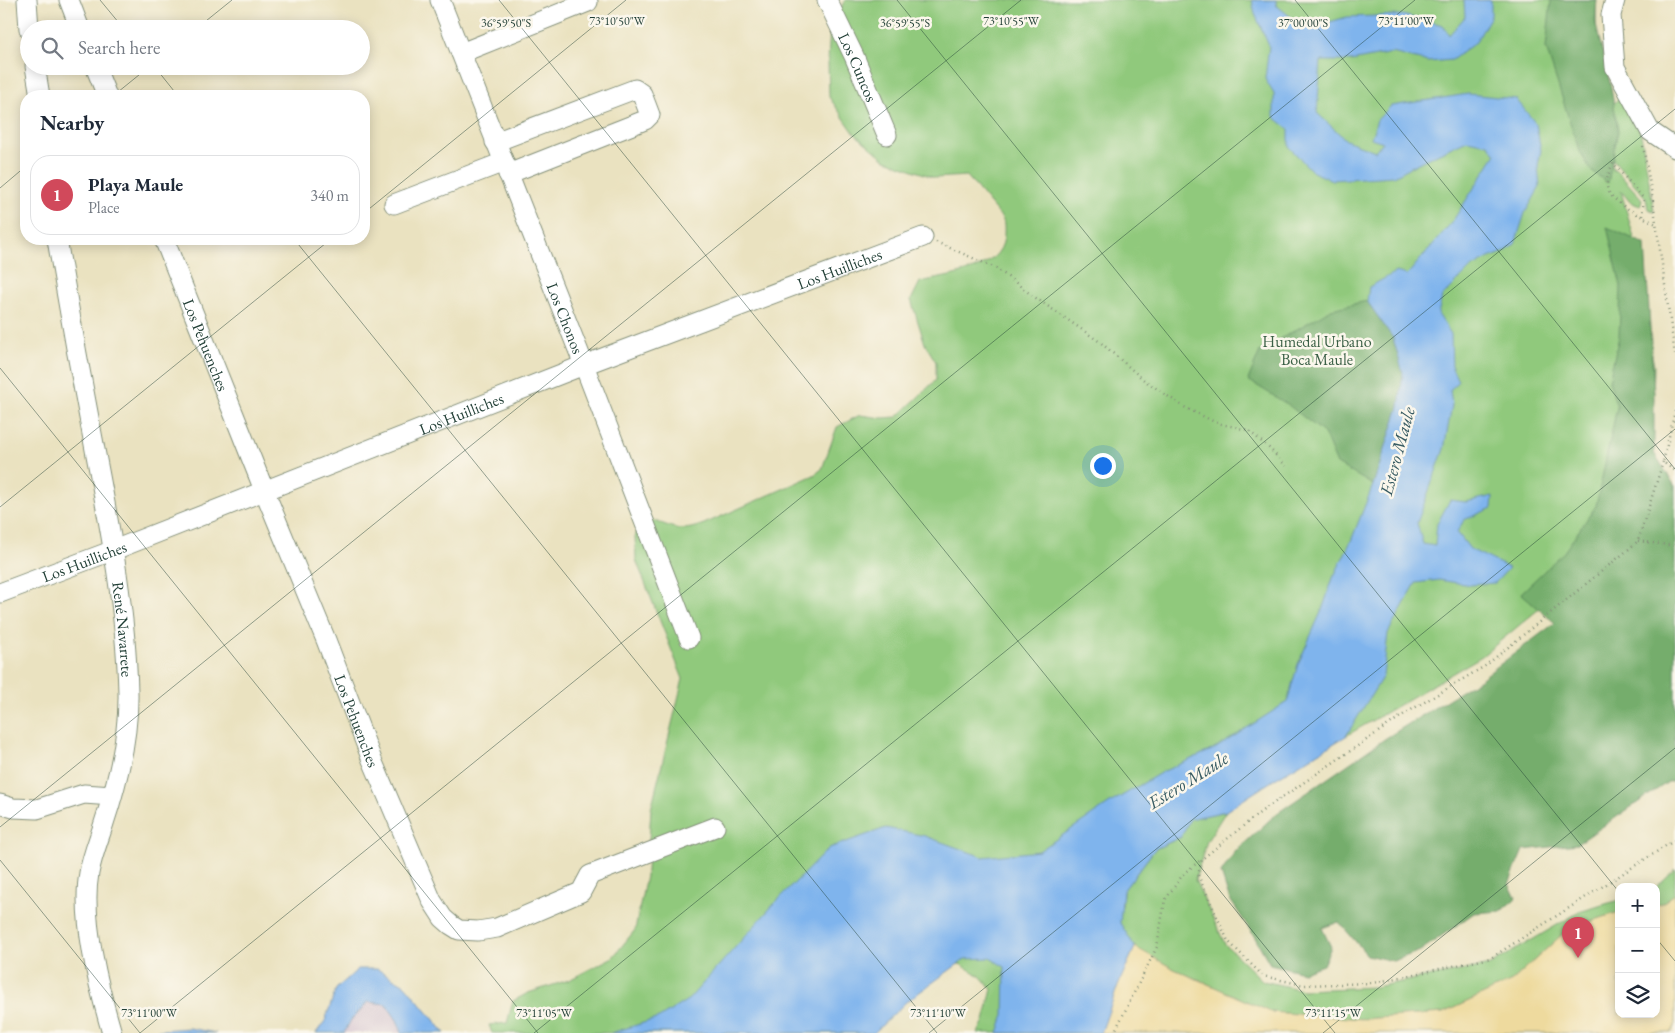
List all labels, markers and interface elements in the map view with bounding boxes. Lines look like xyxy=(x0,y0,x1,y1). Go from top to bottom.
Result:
text: 73°10'50"W xyxy=(589,13,646,29)
text: 73°10'55"W xyxy=(983,13,1040,29)
text: 73°11'00"W xyxy=(1378,13,1435,29)
text: 36°59'50"S xyxy=(481,15,531,31)
text: 36°59'55"S xyxy=(880,15,930,31)
text: 37°00'00"S xyxy=(1278,15,1328,31)
search box xyxy=(20,20,370,75)
street label: Los Cuncos xyxy=(834,29,882,105)
icon: search xyxy=(38,34,66,62)
text: Search here xyxy=(78,35,160,60)
text: Nearby xyxy=(40,109,104,136)
text: Playa Maule xyxy=(88,172,183,197)
text: 1 xyxy=(53,185,61,206)
text: 340 m xyxy=(310,185,349,206)
text: Place xyxy=(88,197,120,218)
street label: Los Huilliches xyxy=(794,243,885,294)
street label: Los Chonos xyxy=(542,280,589,357)
street label: Los Pehuenches xyxy=(178,296,234,394)
park label: Humedal Urbano Boca Maule xyxy=(1262,331,1372,370)
street label: Los Huilliches xyxy=(416,387,506,439)
water label: Estero Maule xyxy=(1374,404,1420,499)
your location xyxy=(1090,453,1116,479)
street label: Los Huilliches xyxy=(39,536,130,587)
street label: René Navarrete xyxy=(108,580,138,677)
street label: Los Pehuenches xyxy=(330,671,384,770)
water label: Estero Maule xyxy=(1143,746,1233,814)
map controls xyxy=(1615,883,1660,1018)
button: + xyxy=(1615,883,1660,928)
pin: 1 xyxy=(1562,917,1594,958)
button: − xyxy=(1615,928,1660,973)
button: layers xyxy=(1615,973,1660,1018)
text: 73°11'00"W xyxy=(121,1005,178,1021)
text: 73°11'05"W xyxy=(516,1005,573,1021)
text: 73°11'10"W xyxy=(910,1005,967,1021)
text: 73°11'15"W xyxy=(1305,1005,1362,1021)

